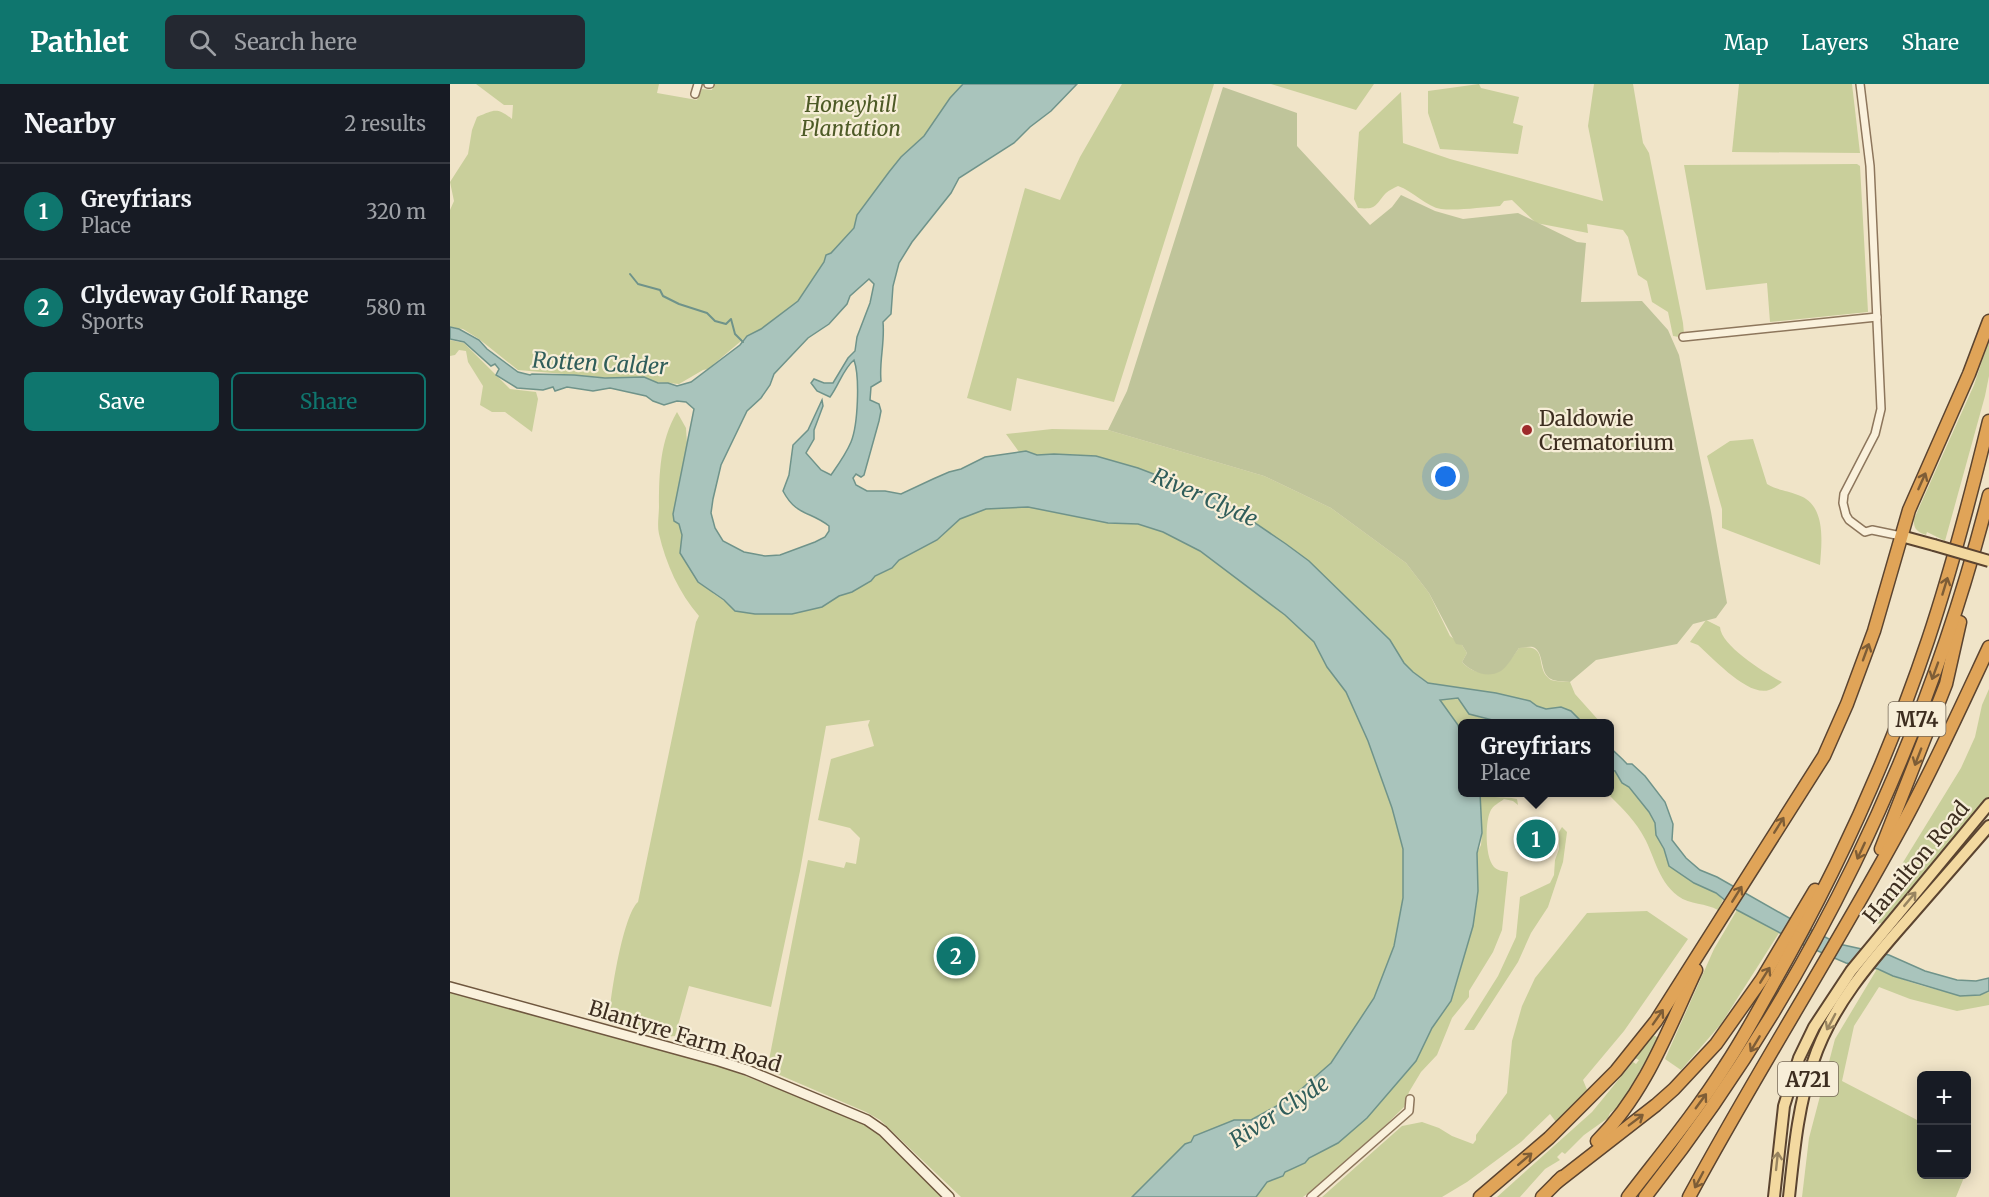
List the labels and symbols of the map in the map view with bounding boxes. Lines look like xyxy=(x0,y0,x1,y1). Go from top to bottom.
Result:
park label: Honeyhill Plantation xyxy=(801,91,901,142)
water label: Rotten Calder xyxy=(531,345,670,381)
place label: Daldowie Crematorium xyxy=(1539,405,1674,456)
marker: Daldowie Crematorium xyxy=(1520,423,1534,437)
water label: River Clyde xyxy=(1148,461,1262,533)
your location xyxy=(1431,462,1460,491)
one-way arrow xyxy=(1917,473,1929,491)
one-way arrow xyxy=(1940,577,1951,596)
one-way arrow xyxy=(1862,643,1873,661)
one-way arrow xyxy=(1929,661,1940,680)
road number: M74 xyxy=(1888,702,1946,736)
one-way arrow xyxy=(1912,747,1923,765)
street label: Hamilton Road xyxy=(1857,795,1975,929)
pin: 1 xyxy=(1516,816,1556,861)
one-way arrow xyxy=(1774,817,1786,834)
one-way arrow xyxy=(1854,842,1866,860)
one-way arrow xyxy=(1731,886,1743,903)
one-way arrow xyxy=(1903,892,1917,907)
pin: 2 xyxy=(936,934,976,978)
one-way arrow xyxy=(1759,967,1771,984)
street label: Blantyre Farm Road xyxy=(585,994,785,1078)
one-way arrow xyxy=(1652,1009,1664,1026)
one-way arrow xyxy=(1825,1013,1837,1030)
one-way arrow xyxy=(1748,1035,1760,1052)
road number: A721 xyxy=(1778,1062,1838,1096)
water label: River Clyde xyxy=(1224,1069,1334,1153)
one-way arrow xyxy=(1695,1093,1707,1109)
one-way arrow xyxy=(1628,1114,1644,1127)
one-way arrow xyxy=(1772,1151,1783,1171)
one-way arrow xyxy=(1517,1152,1532,1166)
one-way arrow xyxy=(1693,1171,1705,1188)

